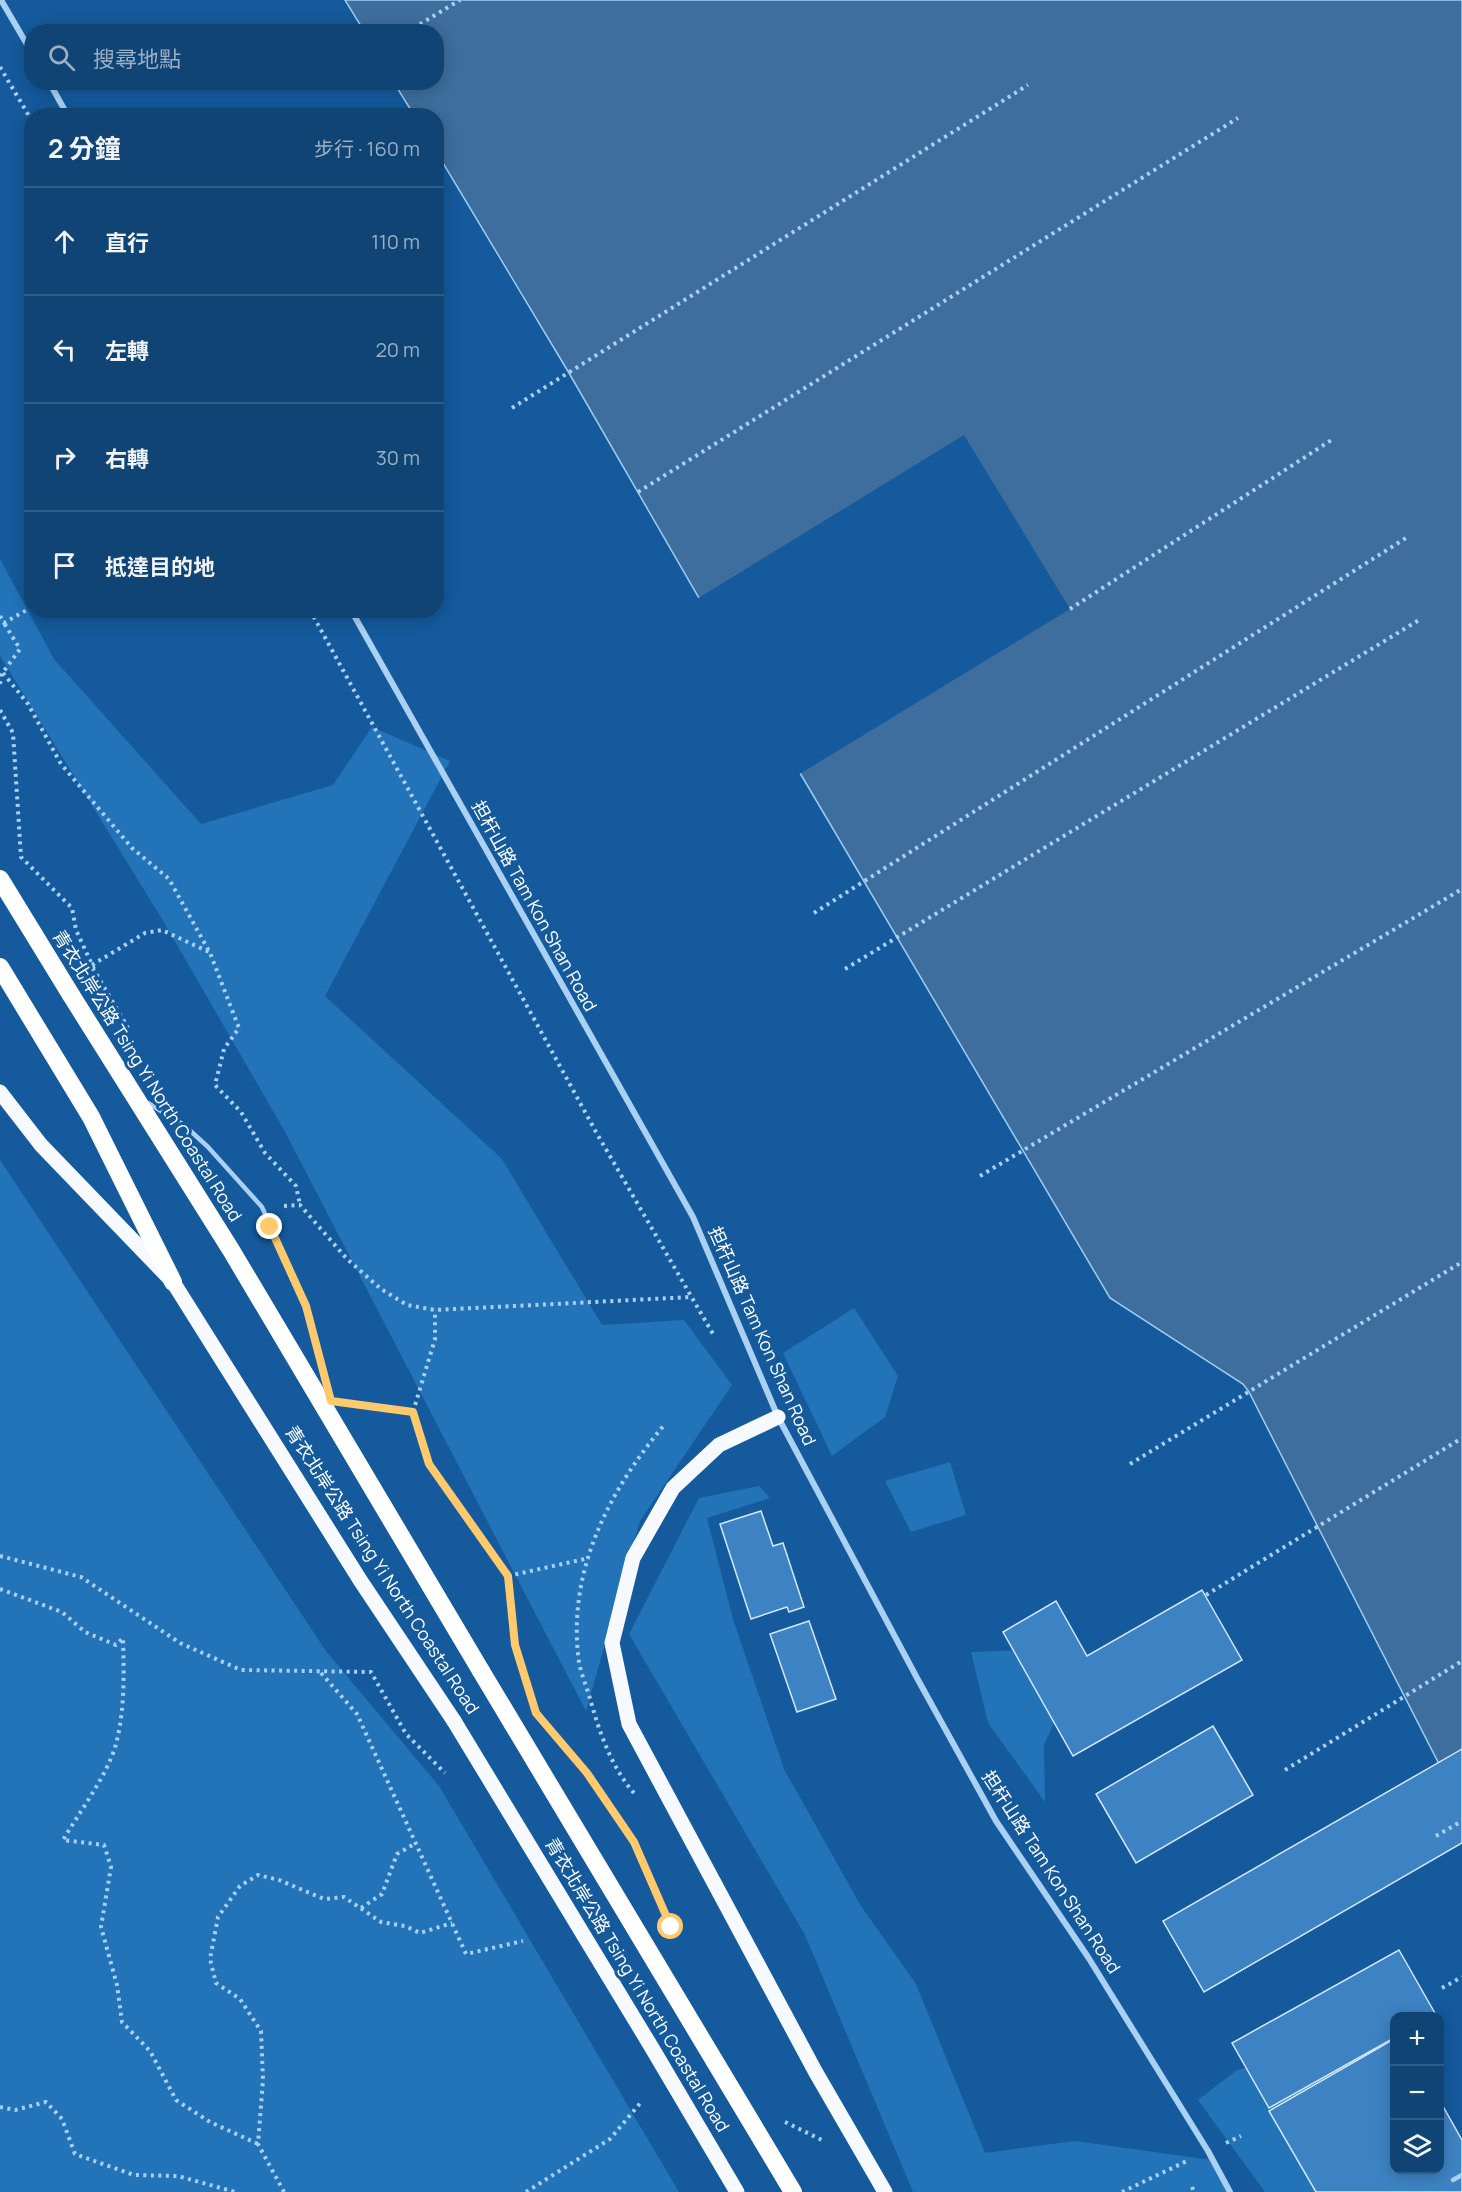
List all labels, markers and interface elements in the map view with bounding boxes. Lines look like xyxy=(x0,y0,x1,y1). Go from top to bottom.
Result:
search box xyxy=(24,24,444,90)
icon: search xyxy=(45,41,78,74)
text: 搜尋地點 xyxy=(93,44,181,74)
text: 2 分鐘 xyxy=(48,130,121,166)
text: 步行 · 160 m xyxy=(314,135,420,162)
icon: ahead xyxy=(48,225,81,258)
text: 直行 xyxy=(105,228,149,258)
text: 110 m xyxy=(371,228,420,255)
icon: left xyxy=(48,333,81,366)
text: 左轉 xyxy=(105,336,149,366)
text: 20 m xyxy=(375,336,420,363)
icon: right xyxy=(48,441,81,474)
text: 右轉 xyxy=(105,444,149,474)
text: 30 m xyxy=(376,444,420,471)
icon: arrive xyxy=(48,549,81,582)
text: 抵達目的地 xyxy=(105,552,215,582)
street label: 担杆山路 Tam Kon Shan Road xyxy=(467,796,603,1015)
street label: 青衣北岸公路 Tsing Yi North Coastal Road xyxy=(48,925,248,1226)
route end xyxy=(256,1213,282,1239)
street label: 担杆山路 Tam Kon Shan Road xyxy=(704,1222,822,1449)
street label: 青衣北岸公路 Tsing Yi North Coastal Road xyxy=(280,1421,485,1718)
street label: 担杆山路 Tam Kon Shan Road xyxy=(977,1765,1127,1978)
street label: 青衣北岸公路 Tsing Yi North Coastal Road xyxy=(540,1833,736,2136)
route start xyxy=(657,1913,683,1939)
map controls xyxy=(1390,2012,1444,2174)
button: + xyxy=(1390,2012,1444,2066)
button: − xyxy=(1390,2066,1444,2120)
button: layers xyxy=(1390,2120,1444,2174)

